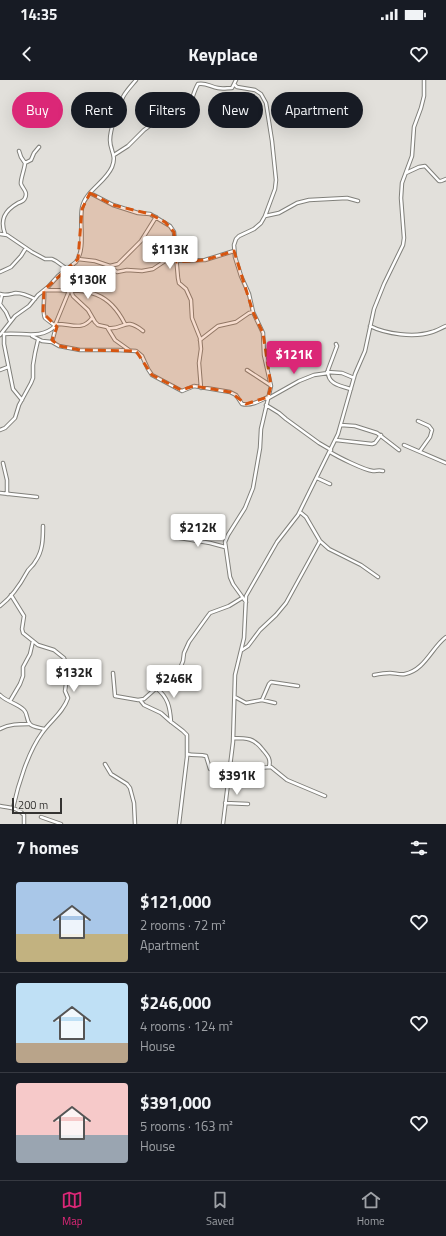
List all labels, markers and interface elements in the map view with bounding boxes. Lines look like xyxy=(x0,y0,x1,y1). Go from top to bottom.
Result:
text: 14:35 xyxy=(20,3,57,26)
text: Keyplace xyxy=(188,41,258,68)
icon: back xyxy=(16,43,38,65)
icon: heart xyxy=(408,43,430,65)
chip: Buy xyxy=(12,92,63,128)
chip: Rent xyxy=(71,92,127,128)
chip: Filters xyxy=(135,92,200,128)
chip: New xyxy=(208,92,263,128)
chip: Apartment xyxy=(271,92,363,128)
pin: $113K xyxy=(142,236,198,270)
text: $113K xyxy=(152,239,188,259)
pin: $130K xyxy=(60,266,116,300)
text: $130K xyxy=(70,269,106,289)
pin: $121K xyxy=(266,341,322,375)
text: $121K xyxy=(276,344,312,364)
pin: $212K xyxy=(170,514,226,548)
text: $212K xyxy=(180,517,216,537)
pin: $132K xyxy=(46,659,102,693)
text: $132K xyxy=(56,662,92,682)
pin: $246K xyxy=(146,665,202,699)
text: $246K xyxy=(156,668,192,688)
pin: $391K xyxy=(209,762,265,796)
text: $391K xyxy=(219,765,255,785)
scale bar xyxy=(12,796,62,815)
text: 200 m xyxy=(18,797,48,813)
text: 7 homes xyxy=(16,835,79,861)
icon: filters xyxy=(408,837,430,859)
text: $121,000 xyxy=(140,889,211,915)
icon: home xyxy=(48,898,96,946)
icon: heart xyxy=(408,911,430,933)
text: 2 rooms · 72 m² xyxy=(140,915,226,935)
text: Apartment xyxy=(140,935,199,955)
text: $246,000 xyxy=(140,990,211,1016)
icon: home xyxy=(48,999,96,1047)
icon: heart xyxy=(408,1012,430,1034)
text: 4 rooms · 124 m² xyxy=(140,1016,233,1036)
text: House xyxy=(140,1036,175,1056)
text: $391,000 xyxy=(140,1090,211,1116)
icon: home xyxy=(48,1099,96,1147)
icon: heart xyxy=(408,1112,430,1134)
text: 5 rooms · 163 m² xyxy=(140,1116,233,1136)
text: House xyxy=(140,1136,175,1156)
tab: Map xyxy=(61,1189,83,1229)
tab: Saved xyxy=(206,1189,234,1229)
tab: Home xyxy=(357,1189,385,1229)

